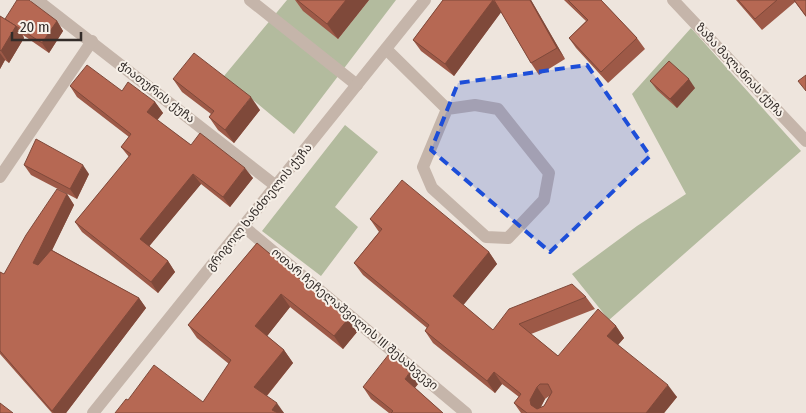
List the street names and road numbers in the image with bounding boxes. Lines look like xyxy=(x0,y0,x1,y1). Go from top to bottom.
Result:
street label: ზაზა მალანიას ქუჩა xyxy=(692,20,787,120)
street label: ჭიათურის ქუჩა xyxy=(116,58,198,126)
street label: გრიგოლ ხანძთელის ქუჩა xyxy=(203,141,315,274)
street label: ოთარ ჩეჩელაშვილის III შესახვევი xyxy=(268,245,441,394)

